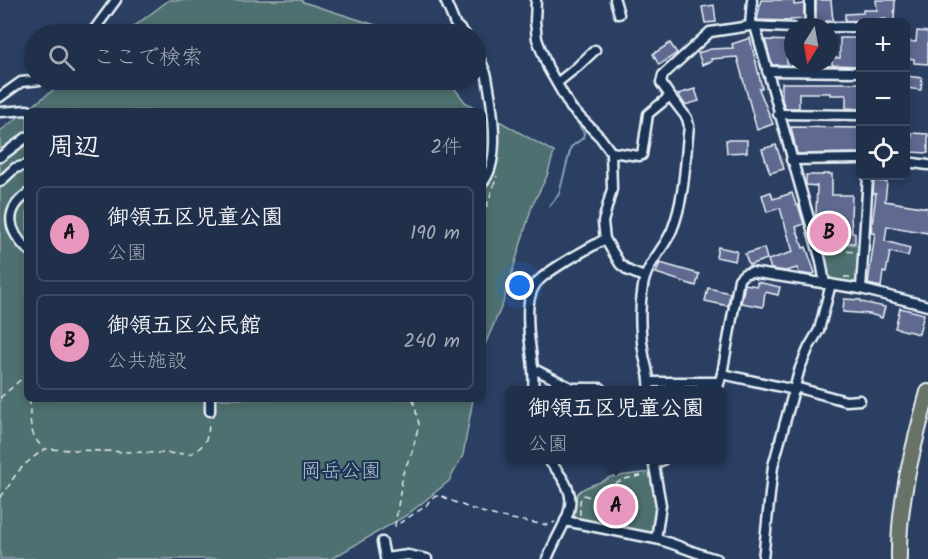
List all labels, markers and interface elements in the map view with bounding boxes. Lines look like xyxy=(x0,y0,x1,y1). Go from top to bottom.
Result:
north arrow xyxy=(784,18,838,72)
map controls xyxy=(856,18,910,180)
button: + xyxy=(856,18,910,72)
search box xyxy=(24,24,486,90)
icon: search xyxy=(45,41,78,74)
text: ここで検索 xyxy=(93,41,203,76)
button: − xyxy=(856,72,910,126)
button: locate xyxy=(856,126,910,180)
text: 周辺 xyxy=(48,127,100,169)
text: 2件 xyxy=(430,132,462,164)
text: 御領五区児童公園 xyxy=(107,201,283,236)
pin: B xyxy=(810,210,848,256)
text: A xyxy=(63,218,76,250)
text: 190 m xyxy=(410,218,460,250)
text: 公園 xyxy=(107,238,147,270)
your location xyxy=(505,271,534,300)
text: 御領五区公民館 xyxy=(107,309,261,344)
text: B xyxy=(63,326,76,358)
text: 240 m xyxy=(403,326,460,358)
text: 公共施設 xyxy=(107,346,187,378)
popup xyxy=(505,386,727,464)
text: 御領五区児童公園 xyxy=(528,392,704,427)
text: 公園 xyxy=(528,429,568,461)
park label: 岡岳公園 xyxy=(301,456,381,488)
pin: A xyxy=(596,484,636,528)

